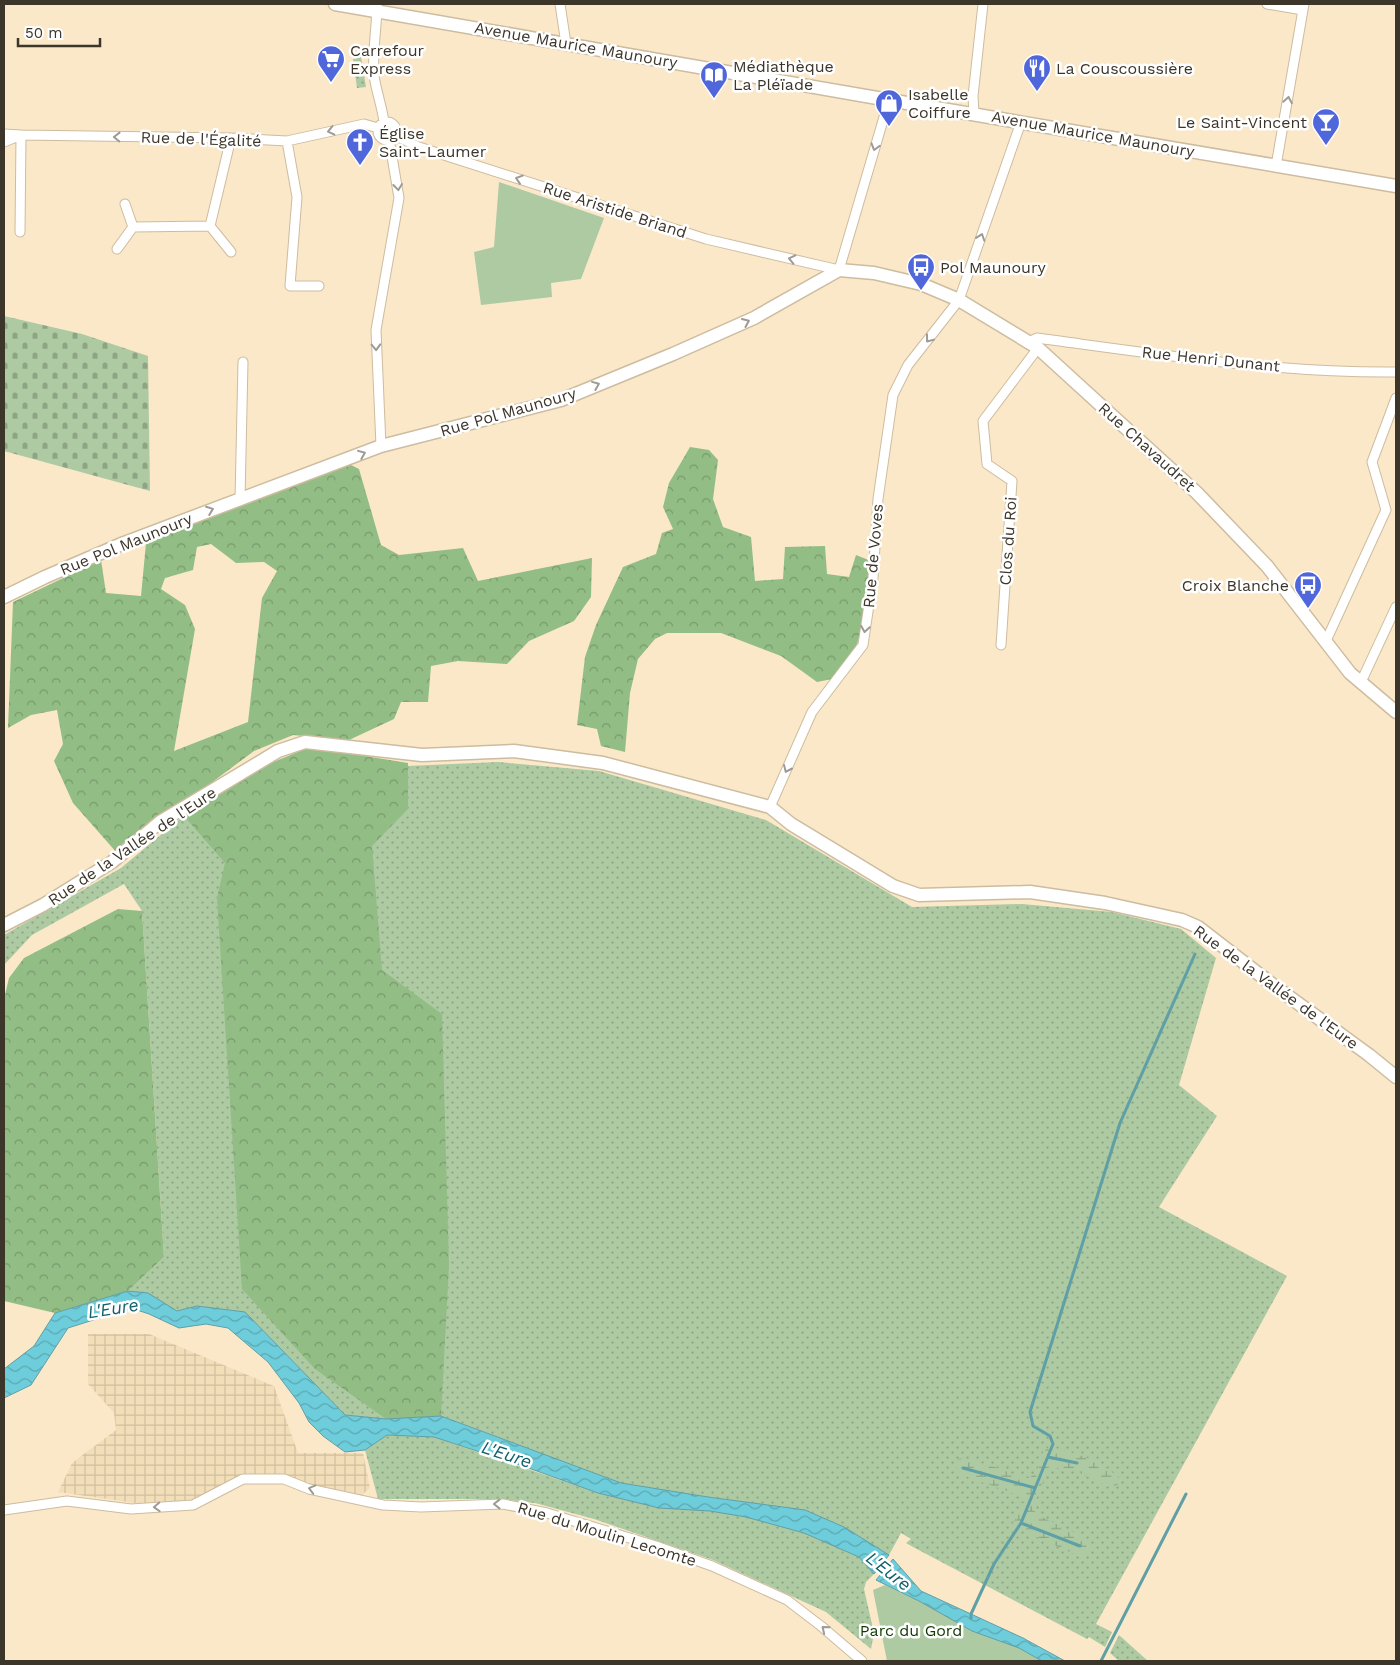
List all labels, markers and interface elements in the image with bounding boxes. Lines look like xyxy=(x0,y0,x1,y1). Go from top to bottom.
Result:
scale bar xyxy=(18,15,100,47)
street label: Avenue Maurice Maunoury xyxy=(473,18,680,72)
text: 50 m xyxy=(25,24,62,42)
place label: Carrefour Express xyxy=(350,41,425,78)
supermarket icon: Carrefour Express xyxy=(316,44,346,83)
restaurant icon: La Couscoussière xyxy=(1022,53,1052,92)
place label: Médiathèque La Pléïade xyxy=(733,57,834,94)
place label: La Couscoussière xyxy=(1056,59,1193,78)
library icon: Médiathèque La Pléïade xyxy=(699,60,729,99)
place label: Isabelle Coiffure xyxy=(908,85,971,122)
shop icon: Isabelle Coiffure xyxy=(874,88,904,127)
one-way arrow xyxy=(1282,96,1292,105)
street label: Avenue Maurice Maunoury xyxy=(990,107,1197,161)
bar icon: Le Saint-Vincent xyxy=(1311,107,1341,146)
place label: Le Saint-Vincent xyxy=(1177,113,1307,132)
place label: Église Saint-Laumer xyxy=(379,124,487,161)
one-way arrow xyxy=(326,125,335,136)
street label: Rue de l'Égalité xyxy=(140,127,262,151)
church icon: Église Saint-Laumer xyxy=(345,127,375,166)
one-way arrow xyxy=(113,131,121,142)
one-way arrow xyxy=(871,143,881,151)
one-way arrow xyxy=(515,175,523,185)
street label: Rue Aristide Briand xyxy=(541,178,689,242)
one-way arrow xyxy=(392,183,402,191)
one-way arrow xyxy=(975,234,985,242)
bus stop icon: Pol Maunoury xyxy=(906,252,936,291)
one-way arrow xyxy=(787,254,796,265)
place label: Pol Maunoury xyxy=(940,258,1046,277)
one-way arrow xyxy=(741,317,750,328)
one-way arrow xyxy=(926,333,935,343)
street label: Rue Henri Dunant xyxy=(1141,342,1281,376)
one-way arrow xyxy=(371,344,382,352)
one-way arrow xyxy=(592,381,600,391)
street label: Rue Pol Maunoury xyxy=(438,383,579,441)
street label: Rue Chavaudret xyxy=(1095,399,1200,496)
one-way arrow xyxy=(357,449,366,460)
street label: Clos du Roi xyxy=(995,496,1021,586)
street label: Rue de Voves xyxy=(859,503,887,609)
one-way arrow xyxy=(205,506,214,516)
street label: Rue Pol Maunoury xyxy=(57,509,195,579)
bus stop icon: Croix Blanche xyxy=(1293,570,1323,609)
place label: Croix Blanche xyxy=(1182,576,1289,595)
one-way arrow xyxy=(861,624,871,633)
one-way arrow xyxy=(782,764,793,773)
street label: Rue de la Vallée de l'Eure xyxy=(44,783,220,909)
street label: Rue de la Vallée de l'Eure xyxy=(1190,921,1362,1053)
water label: L'Eure xyxy=(86,1294,140,1322)
water label: L'Eure xyxy=(479,1436,535,1472)
one-way arrow xyxy=(307,1484,316,1495)
street label: Rue du Moulin Lecomte xyxy=(515,1498,699,1570)
one-way arrow xyxy=(492,1499,500,1509)
one-way arrow xyxy=(153,1502,161,1513)
water label: L'Eure xyxy=(862,1547,916,1595)
park label: Parc du Gord xyxy=(860,1621,962,1640)
one-way arrow xyxy=(822,1626,831,1635)

